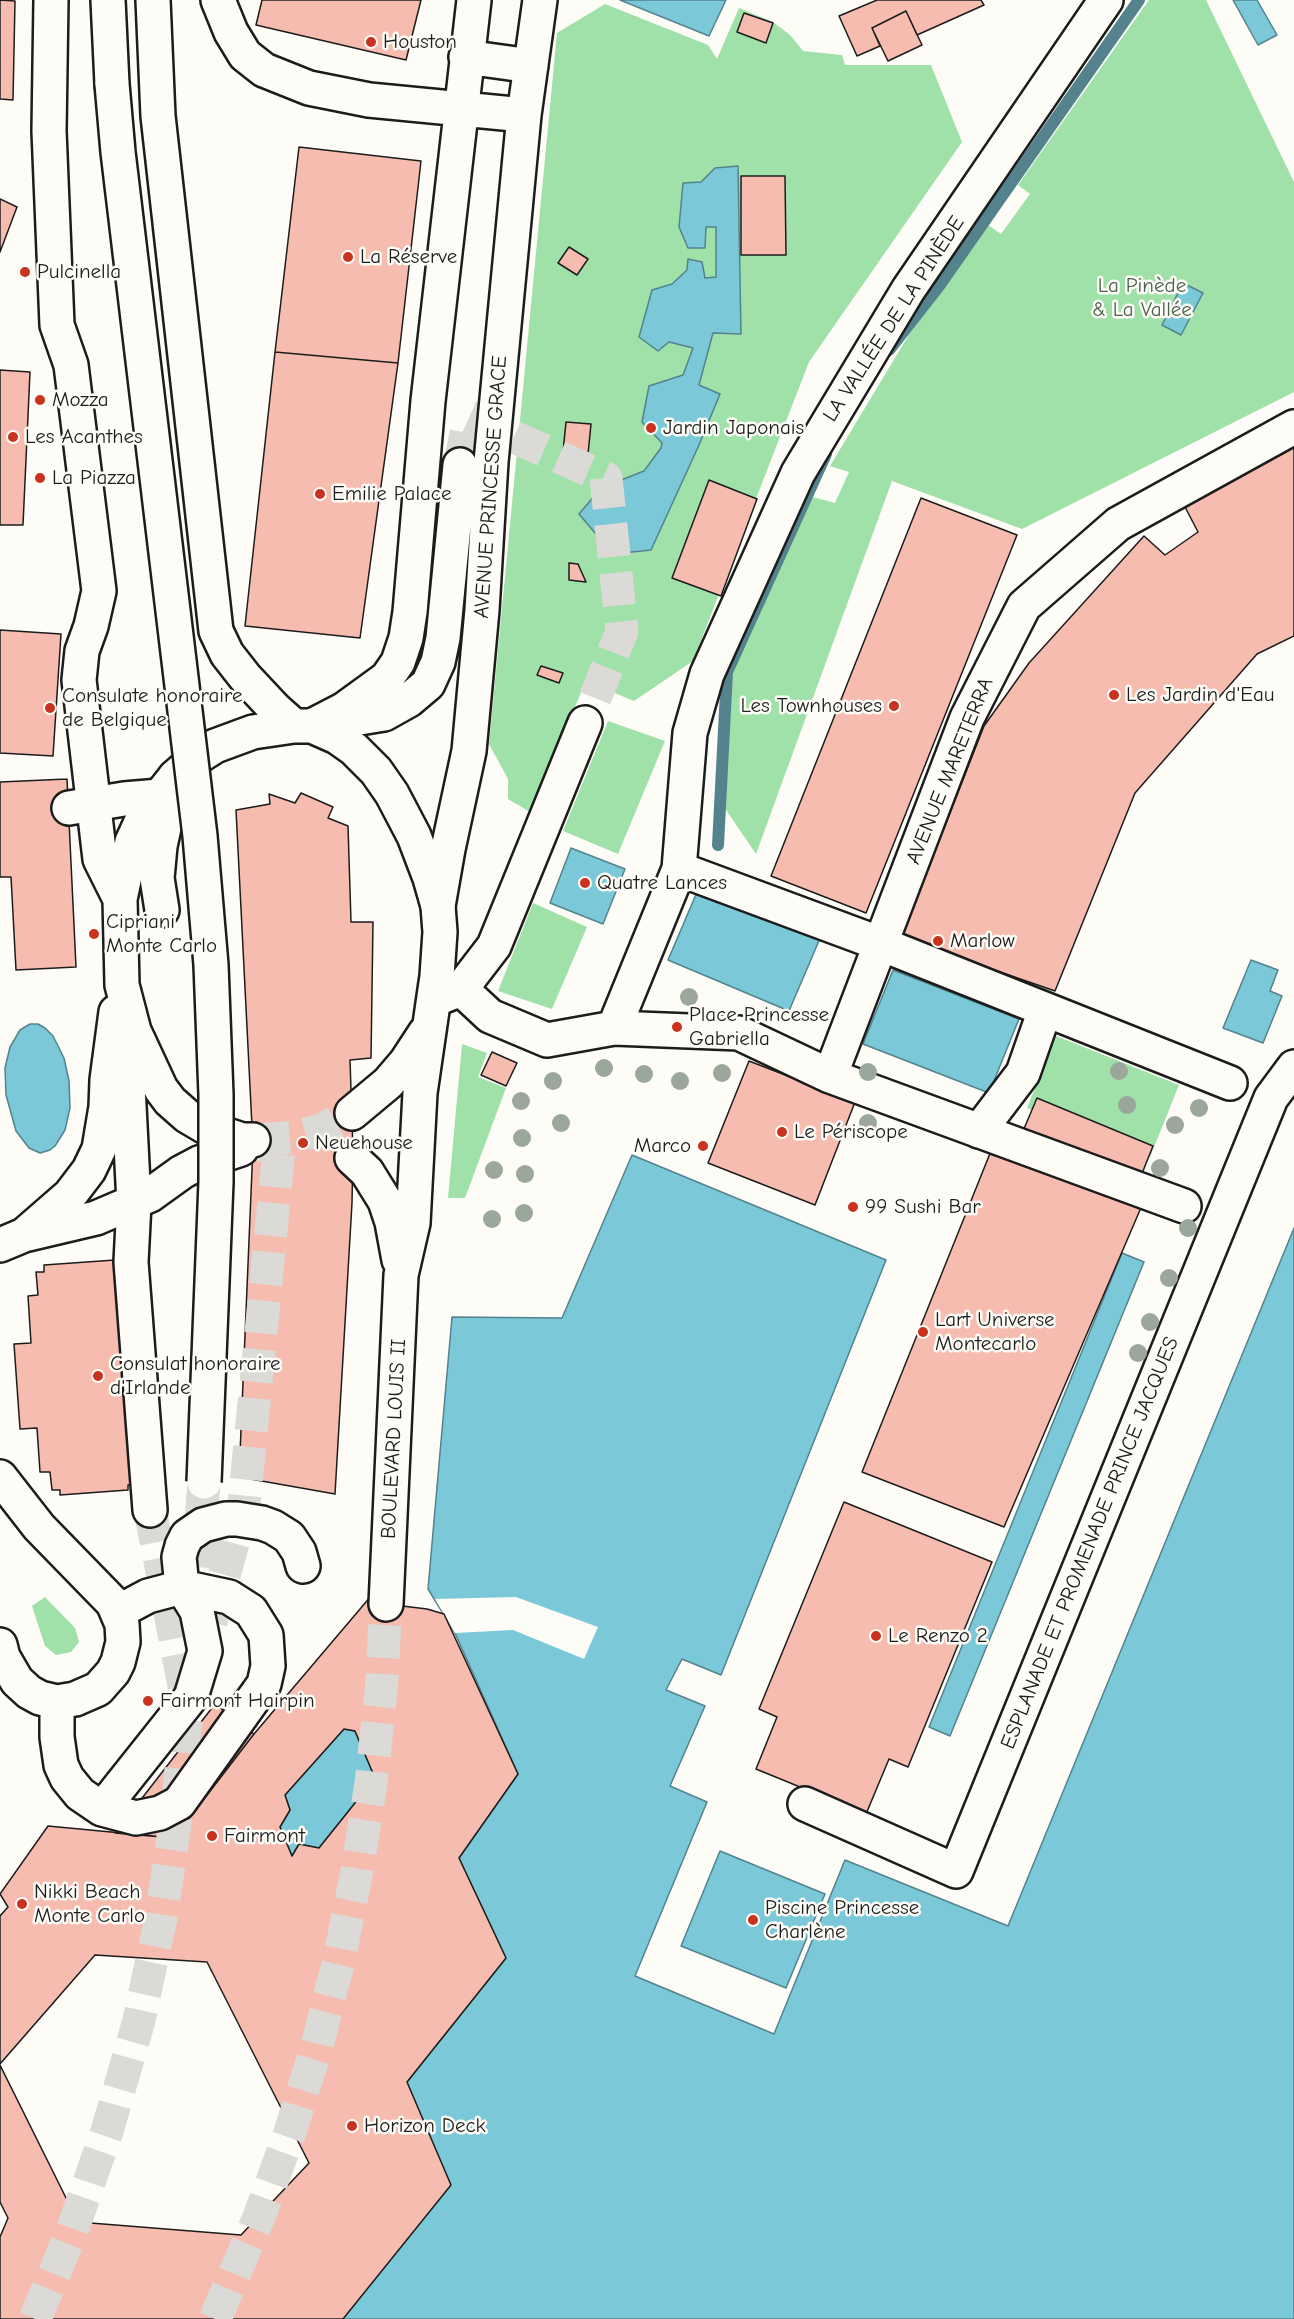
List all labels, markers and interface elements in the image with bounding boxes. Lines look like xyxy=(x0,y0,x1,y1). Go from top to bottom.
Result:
place label: Houston xyxy=(383,29,457,55)
marker: Houston xyxy=(364,35,378,49)
street label: LA VALLÉE DE LA PINÈDE xyxy=(818,211,970,427)
place label: La Réserve xyxy=(360,244,457,270)
marker: La Réserve xyxy=(341,250,355,264)
place label: Pulcinella xyxy=(37,259,121,285)
marker: Pulcinella xyxy=(18,265,32,279)
park label: La Pinède & La Vallée xyxy=(1092,273,1192,323)
street label: AVENUE PRINCESSE GRACE xyxy=(469,355,513,619)
place label: Mozza xyxy=(52,387,109,413)
marker: Mozza xyxy=(33,393,47,407)
place label: Jardin Japonais xyxy=(663,415,804,441)
marker: Jardin Japonais xyxy=(644,421,658,435)
place label: Les Acanthes xyxy=(25,424,143,450)
marker: Les Acanthes xyxy=(6,430,20,444)
place label: La Piazza xyxy=(52,465,136,491)
marker: La Piazza xyxy=(33,471,47,485)
place label: Emilie Palace xyxy=(332,481,451,507)
marker: Emilie Palace xyxy=(313,487,327,501)
street label: AVENUE MARETERRA xyxy=(901,674,999,868)
place label: Les Jardin d'Eau xyxy=(1126,682,1275,708)
place label: Consulate honoraire de Belgique xyxy=(62,683,243,733)
marker: Les Jardin d'Eau xyxy=(1107,688,1121,702)
place label: Les Townhouses xyxy=(740,693,882,719)
marker: Les Townhouses xyxy=(887,699,901,713)
marker: Consulate honoraire de Belgique xyxy=(43,701,57,715)
place label: Quatre Lances xyxy=(597,870,727,896)
marker: Quatre Lances xyxy=(578,876,592,890)
place label: Cipriani Monte Carlo xyxy=(106,909,217,959)
marker: Cipriani Monte Carlo xyxy=(87,927,101,941)
place label: Marlow xyxy=(950,928,1015,954)
marker: Marlow xyxy=(931,934,945,948)
place label: Place Princesse Gabriella xyxy=(689,1002,829,1052)
marker: Place Princesse Gabriella xyxy=(670,1020,684,1034)
place label: Le Périscope xyxy=(794,1119,908,1145)
marker: Le Périscope xyxy=(775,1125,789,1139)
place label: Neuehouse xyxy=(315,1130,413,1156)
place label: Marco xyxy=(634,1133,691,1159)
marker: Neuehouse xyxy=(296,1136,310,1150)
marker: Marco xyxy=(696,1139,710,1153)
place label: 99 Sushi Bar xyxy=(865,1194,981,1220)
marker: 99 Sushi Bar xyxy=(846,1200,860,1214)
place label: Lart Universe Montecarlo xyxy=(935,1307,1055,1357)
marker: Lart Universe Montecarlo xyxy=(916,1325,930,1339)
street label: ESPLANADE ET PROMENADE PRINCE JACQUES xyxy=(995,1333,1185,1753)
street label: BOULEVARD LOUIS II xyxy=(376,1338,412,1540)
place label: Consulat honoraire d'Irlande xyxy=(110,1351,281,1401)
marker: Consulat honoraire d'Irlande xyxy=(91,1369,105,1383)
place label: Le Renzo 2 xyxy=(888,1623,988,1649)
marker: Le Renzo 2 xyxy=(869,1629,883,1643)
place label: Fairmont Hairpin xyxy=(160,1688,315,1714)
marker: Fairmont Hairpin xyxy=(141,1694,155,1708)
place label: Fairmont xyxy=(224,1823,305,1849)
marker: Fairmont xyxy=(205,1829,219,1843)
place label: Nikki Beach Monte Carlo xyxy=(34,1879,145,1929)
place label: Piscine Princesse Charlène xyxy=(765,1895,919,1945)
marker: Nikki Beach Monte Carlo xyxy=(15,1897,29,1911)
marker: Piscine Princesse Charlène xyxy=(746,1913,760,1927)
place label: Horizon Deck xyxy=(364,2113,486,2139)
marker: Horizon Deck xyxy=(345,2119,359,2133)

